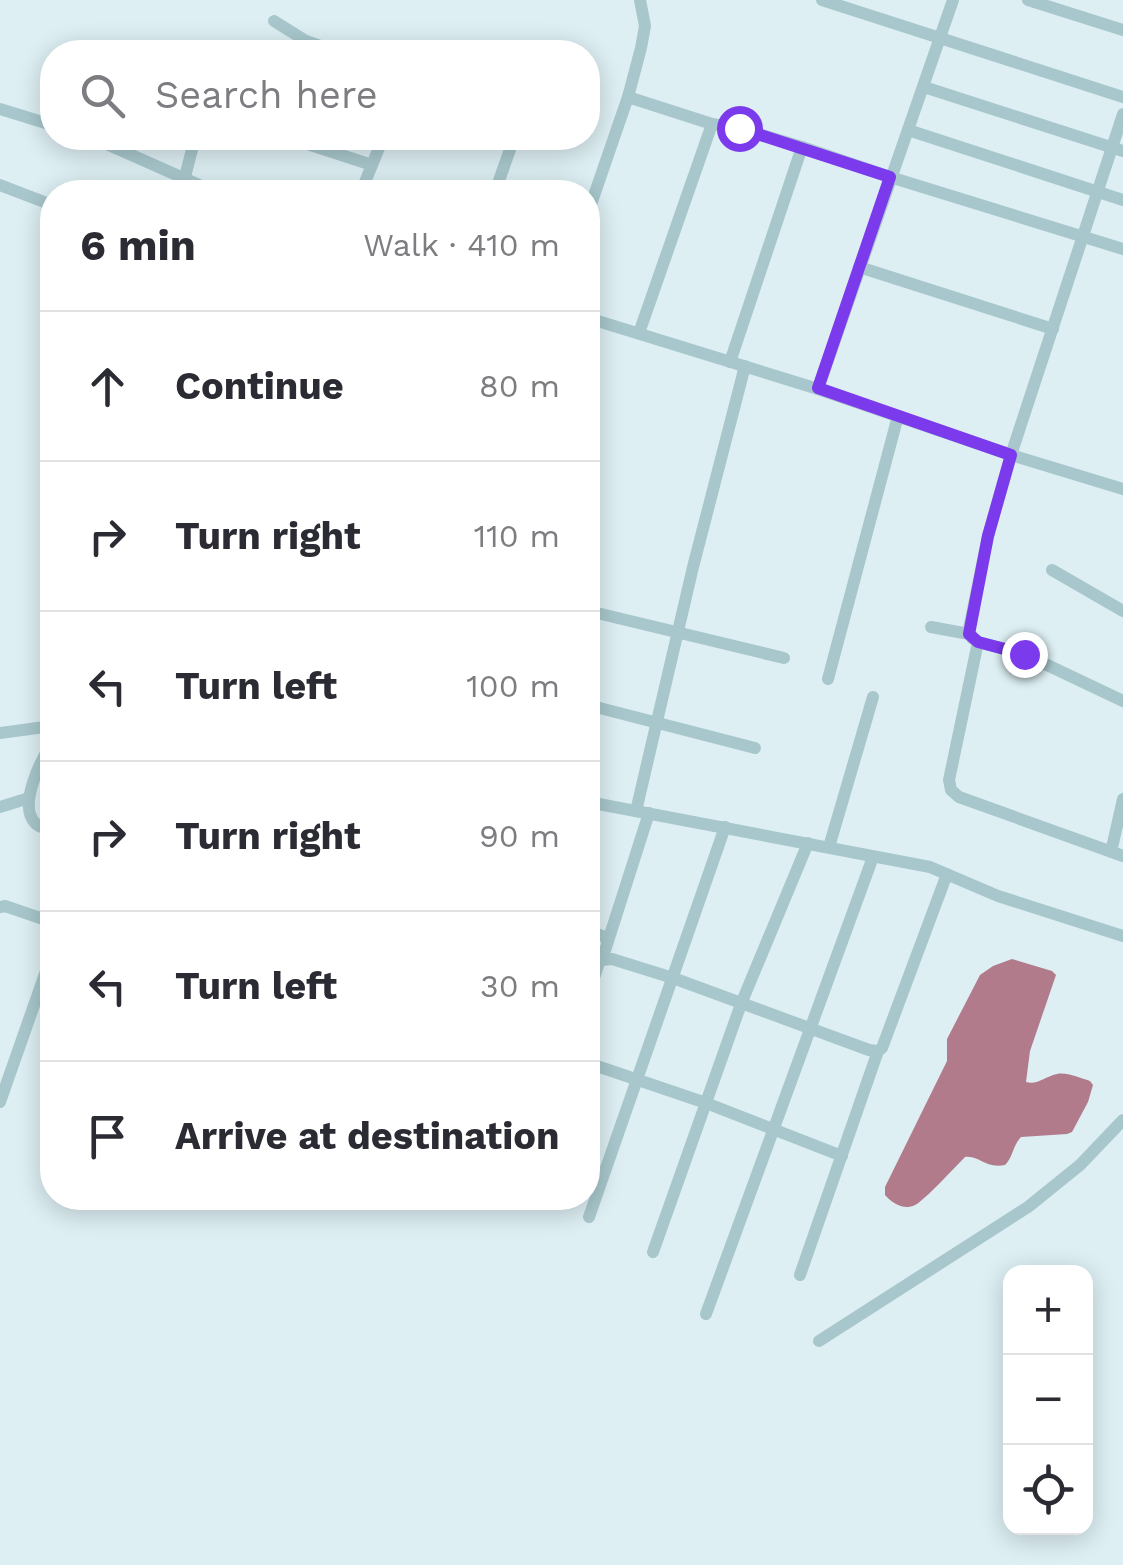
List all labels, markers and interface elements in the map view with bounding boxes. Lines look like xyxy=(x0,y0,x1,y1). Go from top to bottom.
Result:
search box xyxy=(40,40,600,150)
icon: search xyxy=(75,68,130,123)
text: Search here xyxy=(155,73,378,117)
route start xyxy=(717,106,763,152)
text: 6 min xyxy=(80,221,196,270)
text: Walk · 410 m xyxy=(363,226,560,264)
icon: ahead xyxy=(80,359,135,414)
text: Continue xyxy=(175,364,344,408)
text: 80 m xyxy=(479,367,560,405)
icon: right xyxy=(80,509,135,564)
text: Turn right xyxy=(175,514,361,558)
text: 110 m xyxy=(474,517,560,555)
route end xyxy=(1002,632,1048,678)
icon: left xyxy=(80,659,135,714)
text: Turn left xyxy=(175,664,337,708)
text: 100 m xyxy=(466,667,560,705)
icon: right xyxy=(80,809,135,864)
text: Turn right xyxy=(175,814,361,858)
text: 90 m xyxy=(479,817,560,855)
icon: left xyxy=(80,959,135,1014)
text: Turn left xyxy=(175,964,337,1008)
text: 30 m xyxy=(480,967,560,1005)
icon: arrive xyxy=(80,1109,135,1164)
text: Arrive at destination xyxy=(175,1114,560,1158)
map controls xyxy=(1003,1265,1093,1535)
button: + xyxy=(1003,1265,1093,1355)
button: − xyxy=(1003,1355,1093,1445)
button: locate xyxy=(1003,1445,1093,1535)

